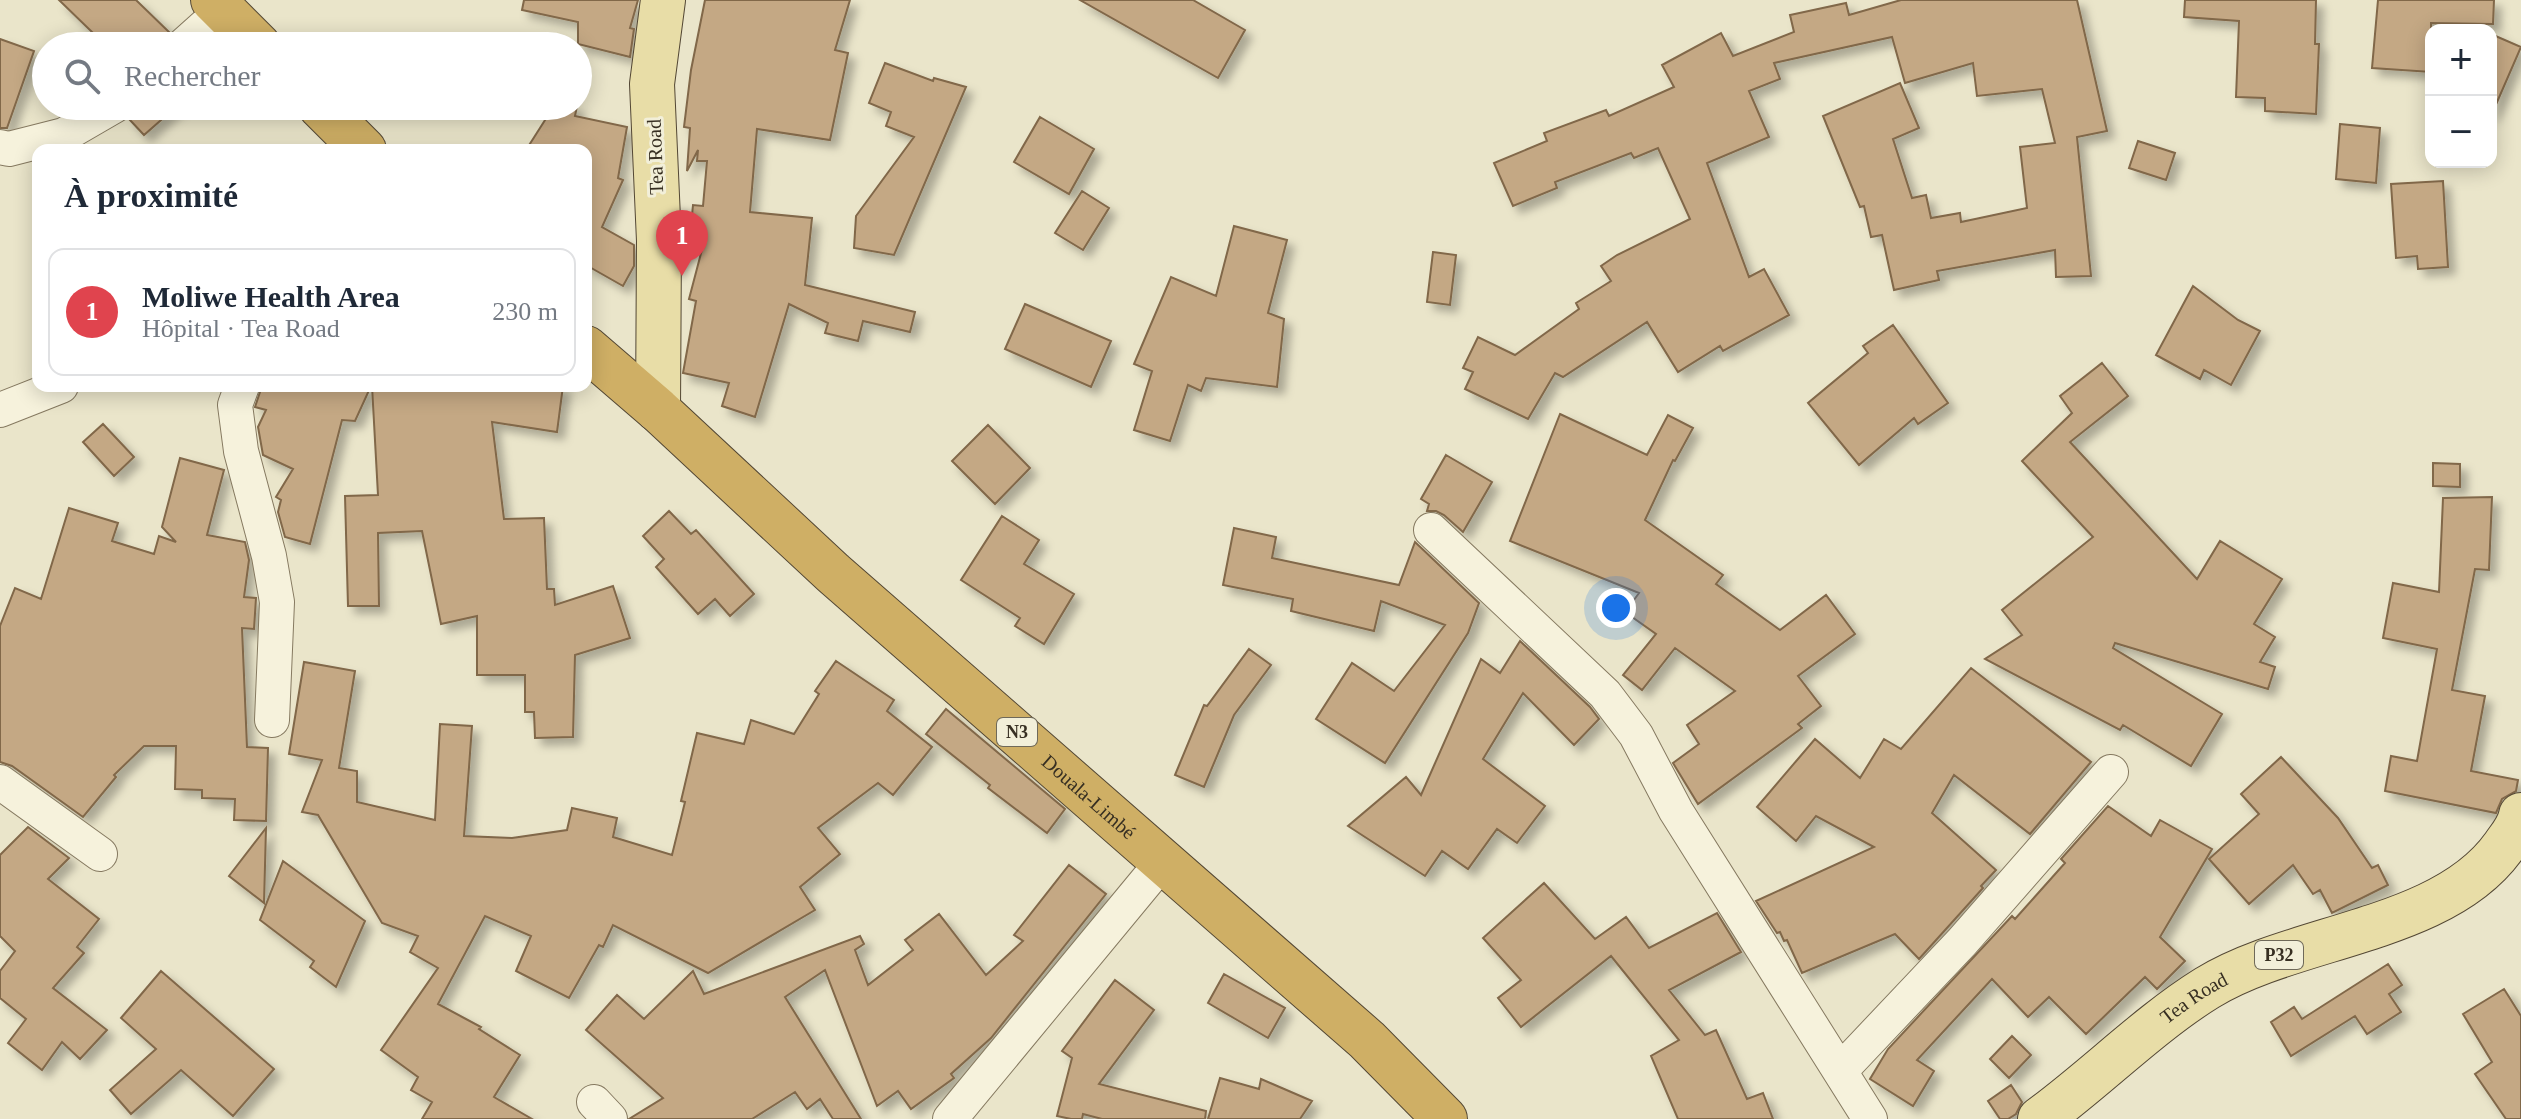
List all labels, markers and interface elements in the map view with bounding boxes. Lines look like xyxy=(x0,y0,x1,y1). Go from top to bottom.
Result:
map controls xyxy=(2425,24,2497,168)
button: + xyxy=(2425,24,2497,96)
search box xyxy=(32,32,592,120)
icon: search xyxy=(60,54,104,98)
text: Rechercher xyxy=(124,59,261,92)
button: − xyxy=(2425,96,2497,168)
street label: Tea Road xyxy=(643,119,667,195)
text: À proximité xyxy=(64,177,238,214)
pin: 1 xyxy=(656,210,708,276)
text: Moliwe Health Area xyxy=(142,280,400,313)
text: 1 xyxy=(86,297,99,326)
text: 230 m xyxy=(492,297,558,326)
text: Hôpital · Tea Road xyxy=(142,314,340,343)
your location xyxy=(1596,588,1636,628)
road number: N3 xyxy=(997,718,1037,746)
street label: Douala-Limbé xyxy=(1038,750,1140,843)
road number: P32 xyxy=(2255,941,2303,969)
street label: Tea Road xyxy=(2156,968,2231,1028)

